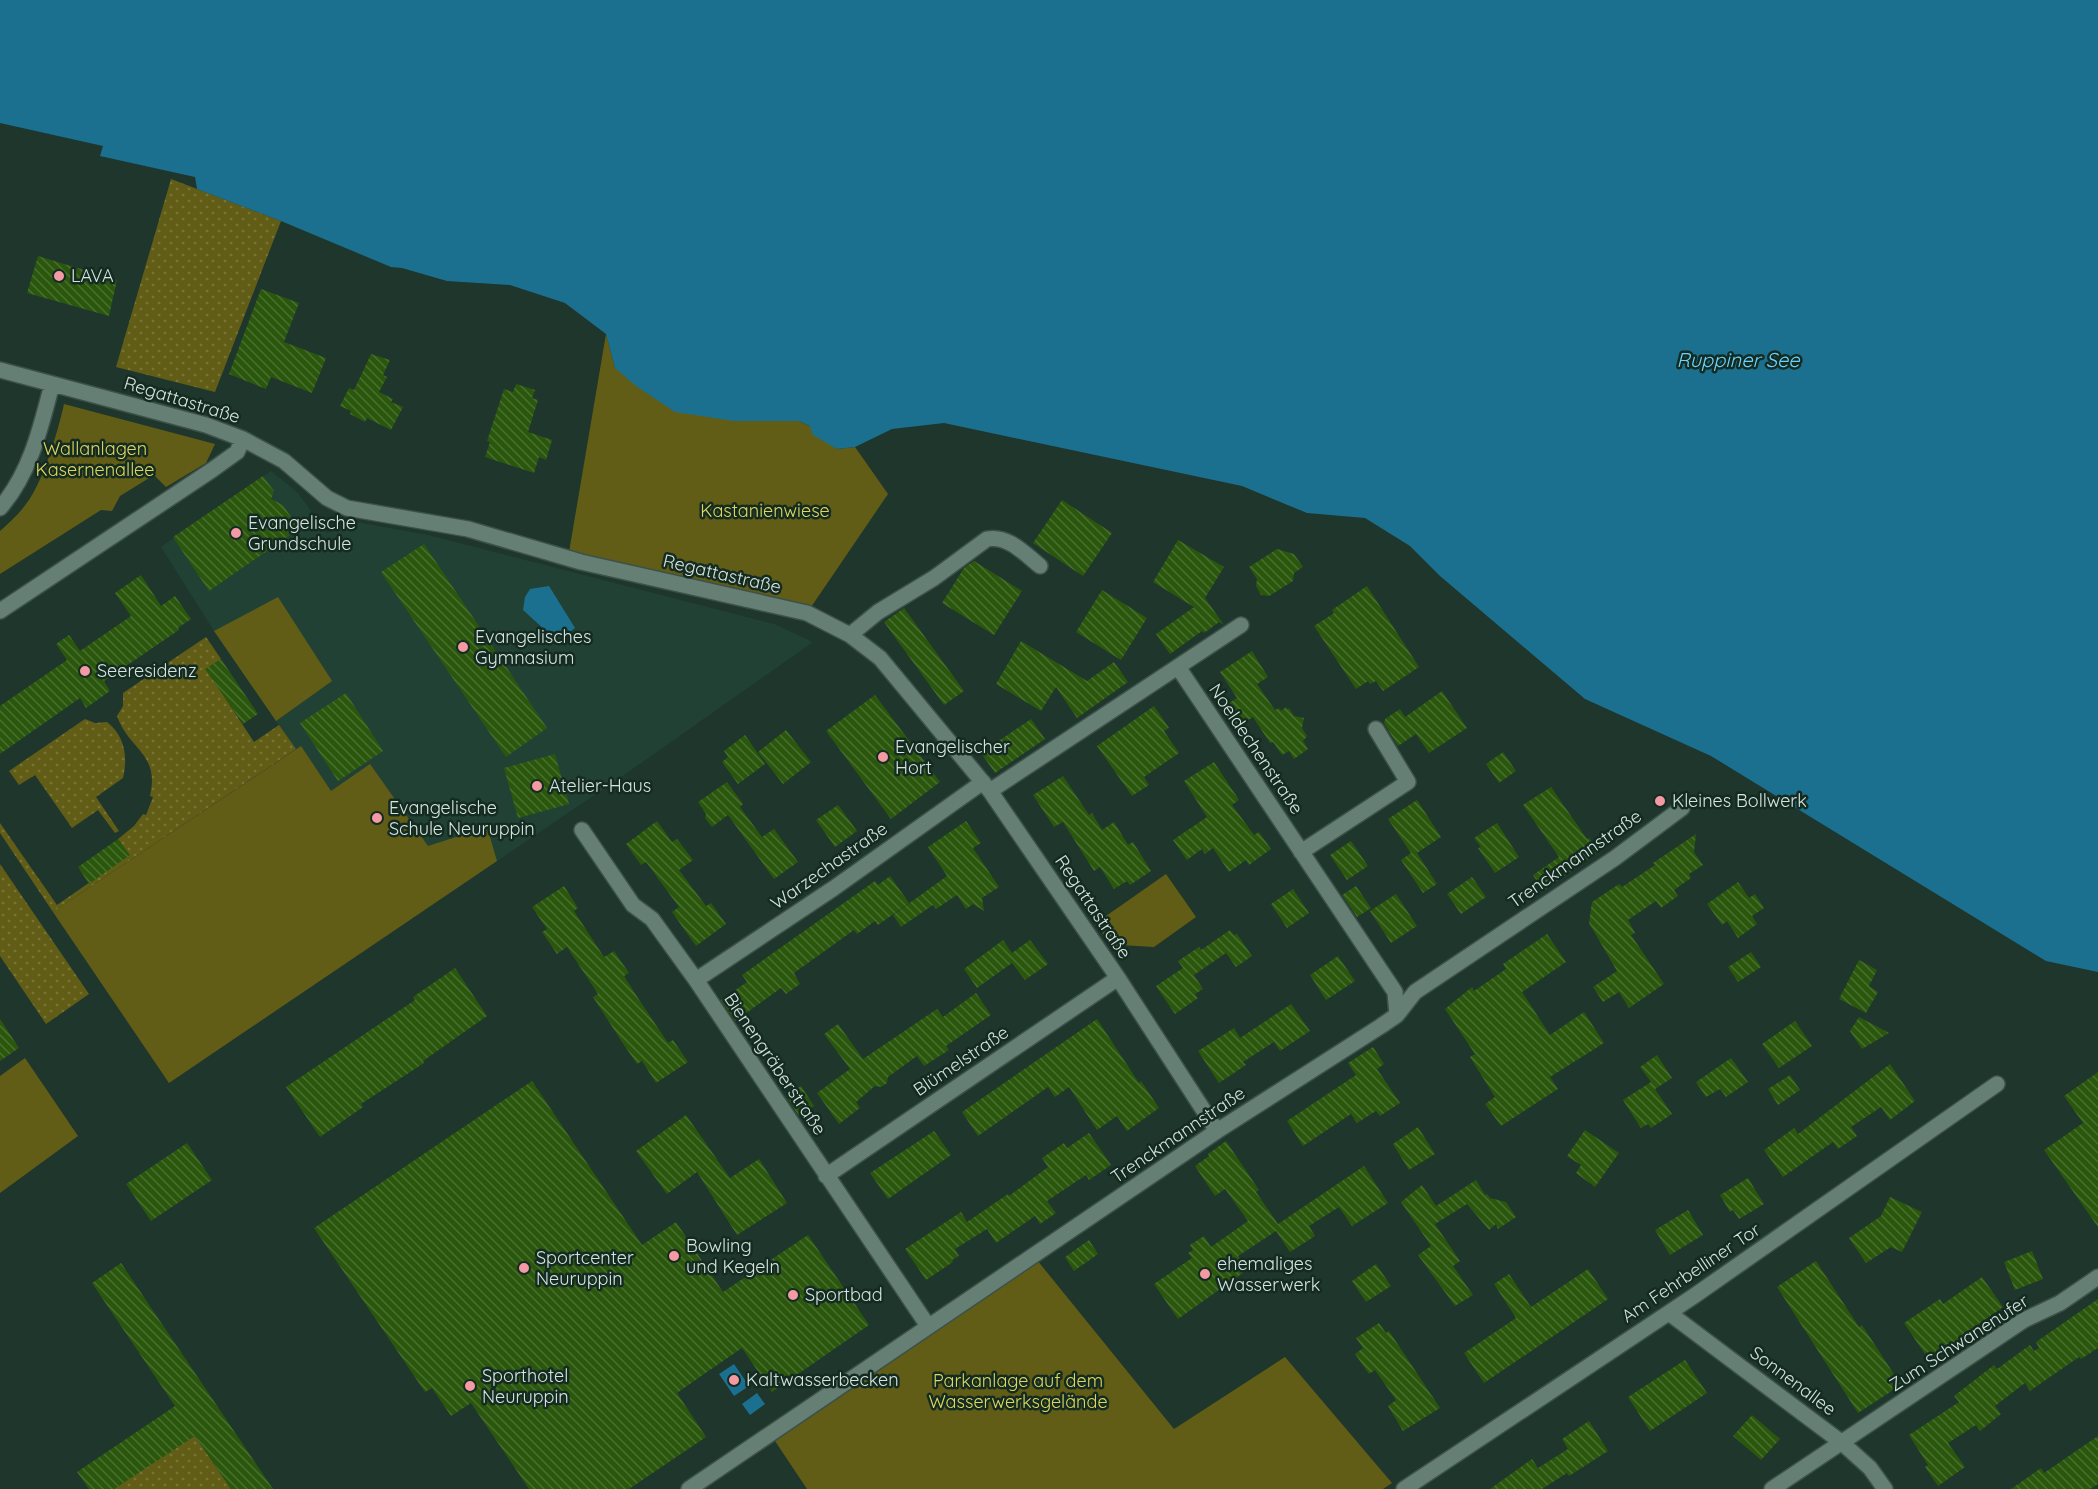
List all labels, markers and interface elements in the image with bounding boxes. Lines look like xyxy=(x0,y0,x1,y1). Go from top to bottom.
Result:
place label: LAVA xyxy=(71,264,114,287)
marker: LAVA xyxy=(52,269,66,283)
water label: Ruppiner See xyxy=(1677,347,1800,372)
street label: Regattastraße xyxy=(121,371,243,428)
park label: Wallanlagen Kasernenallee xyxy=(36,437,154,481)
park label: Kastanienwiese xyxy=(700,499,830,522)
place label: Evangelische Grundschule xyxy=(248,511,356,555)
marker: Evangelische Grundschule xyxy=(229,526,243,540)
street label: Regattastraße xyxy=(661,549,783,598)
place label: Evangelisches Gymnasium xyxy=(475,625,591,669)
marker: Evangelisches Gymnasium xyxy=(456,640,470,654)
place label: Seeresidenz xyxy=(97,659,197,682)
marker: Seeresidenz xyxy=(78,664,92,678)
street label: Noeldechenstraße xyxy=(1204,679,1309,818)
place label: Evangelischer Hort xyxy=(895,735,1010,779)
marker: Evangelischer Hort xyxy=(876,750,890,764)
place label: Atelier-Haus xyxy=(549,774,651,797)
marker: Atelier-Haus xyxy=(530,779,544,793)
place label: Kleines Bollwerk xyxy=(1672,789,1807,812)
marker: Kleines Bollwerk xyxy=(1653,794,1667,808)
place label: Evangelische Schule Neuruppin xyxy=(389,796,535,840)
street label: Trenckmannstraße xyxy=(1504,804,1646,913)
marker: Evangelische Schule Neuruppin xyxy=(370,811,384,825)
street label: Warzechastraße xyxy=(766,817,892,914)
street label: Regattastraße xyxy=(1050,850,1137,963)
street label: Bienengräberstraße xyxy=(719,988,832,1139)
street label: Blümelstraße xyxy=(909,1020,1013,1101)
street label: Trenckmannstraße xyxy=(1106,1081,1249,1188)
street label: Am Fehrbelliner Tor xyxy=(1617,1218,1765,1328)
place label: Bowling und Kegeln xyxy=(686,1234,780,1278)
place label: Sportcenter Neuruppin xyxy=(536,1246,634,1290)
marker: Bowling und Kegeln xyxy=(667,1249,681,1263)
place label: ehemaliges Wasserwerk xyxy=(1217,1252,1320,1296)
marker: Sportcenter Neuruppin xyxy=(517,1261,531,1275)
marker: ehemaliges Wasserwerk xyxy=(1198,1267,1212,1281)
place label: Sportbad xyxy=(805,1283,883,1306)
marker: Sportbad xyxy=(786,1288,800,1302)
street label: Zum Schwanenufer xyxy=(1885,1289,2033,1396)
street label: Sonnenallee xyxy=(1746,1341,1841,1420)
place label: Sporthotel Neuruppin xyxy=(482,1364,569,1408)
place label: Kaltwasserbecken xyxy=(746,1368,899,1391)
park label: Parkanlage auf dem Wasserwerksgelände xyxy=(928,1369,1108,1413)
marker: Kaltwasserbecken xyxy=(727,1373,741,1387)
marker: Sporthotel Neuruppin xyxy=(463,1379,477,1393)

